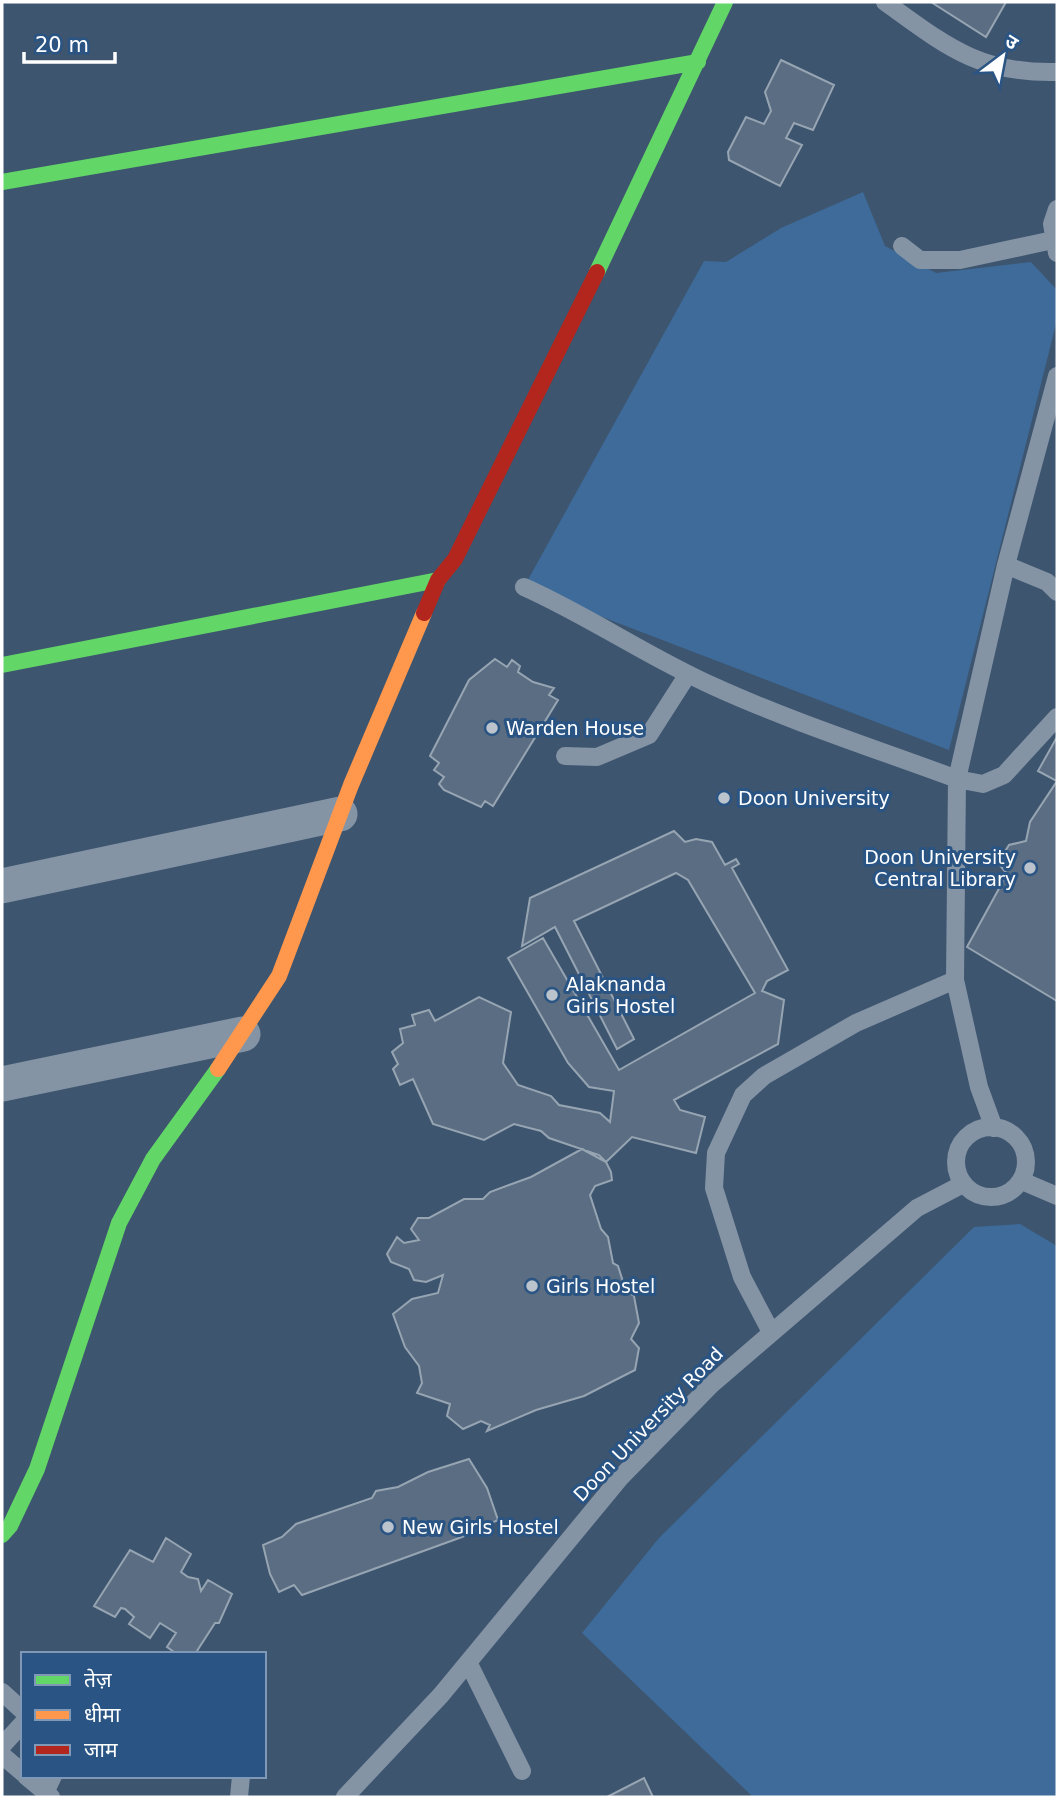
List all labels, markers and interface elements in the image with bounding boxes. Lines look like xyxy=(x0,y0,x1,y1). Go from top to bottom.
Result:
scale bar xyxy=(24,21,116,65)
north arrow xyxy=(968,21,1038,91)
text: उ xyxy=(1001,29,1023,54)
text: 20 m xyxy=(35,33,89,57)
place label: Warden House xyxy=(506,717,644,739)
marker: Warden House xyxy=(484,720,500,736)
place label: Doon University xyxy=(738,787,890,809)
marker: Doon University xyxy=(716,790,732,806)
place label: Doon University Central Library xyxy=(864,846,1016,890)
marker: Doon University Central Library xyxy=(1022,860,1038,876)
place label: Alaknanda Girls Hostel xyxy=(566,973,675,1017)
marker: Alaknanda Girls Hostel xyxy=(544,987,560,1003)
place label: Girls Hostel xyxy=(546,1275,655,1297)
marker: Girls Hostel xyxy=(524,1278,540,1294)
street label: Doon University Road xyxy=(569,1342,727,1506)
place label: New Girls Hostel xyxy=(402,1516,559,1538)
marker: New Girls Hostel xyxy=(380,1519,396,1535)
legend xyxy=(21,1652,266,1778)
text: तेज़ xyxy=(84,1668,112,1692)
text: धीमा xyxy=(84,1703,121,1727)
text: जाम xyxy=(84,1738,118,1762)

